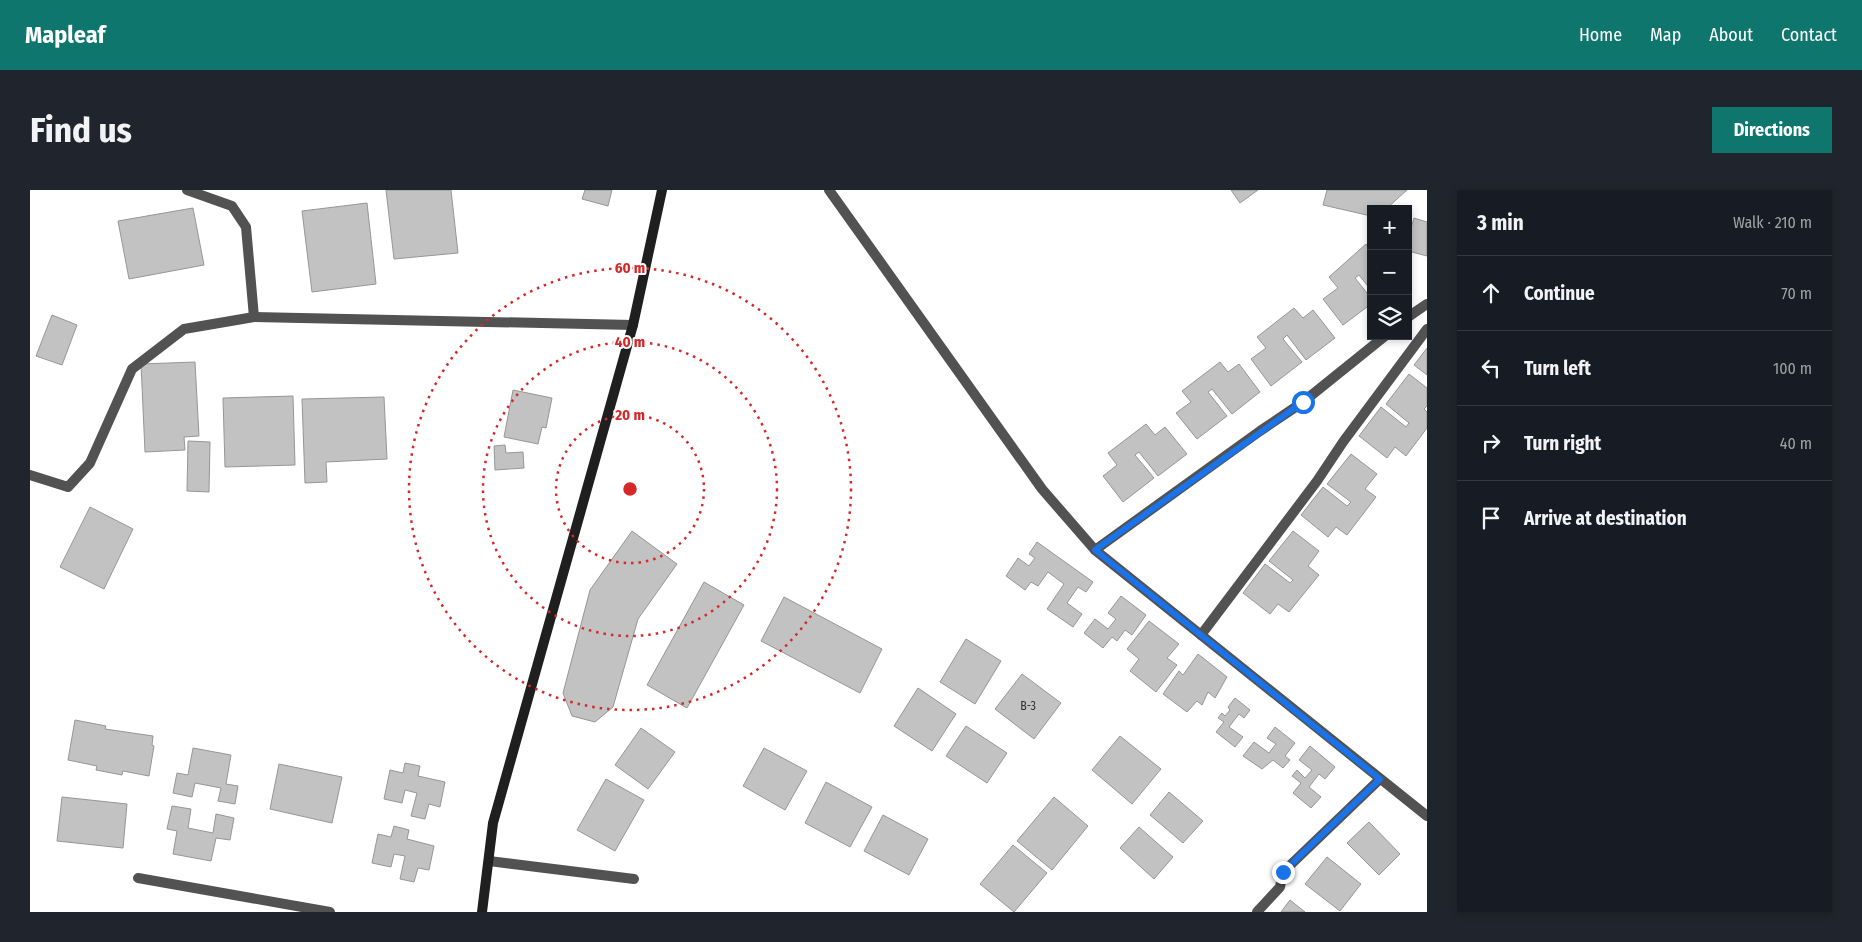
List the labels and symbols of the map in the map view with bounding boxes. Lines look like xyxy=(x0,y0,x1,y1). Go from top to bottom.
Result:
text: 60 m xyxy=(615,259,645,277)
text: 40 m xyxy=(615,333,645,351)
route start xyxy=(1292,391,1315,414)
text: 20 m xyxy=(614,406,645,424)
centre of rings xyxy=(621,480,639,498)
house number: B-3 xyxy=(1020,699,1036,713)
route end xyxy=(1272,861,1295,884)

